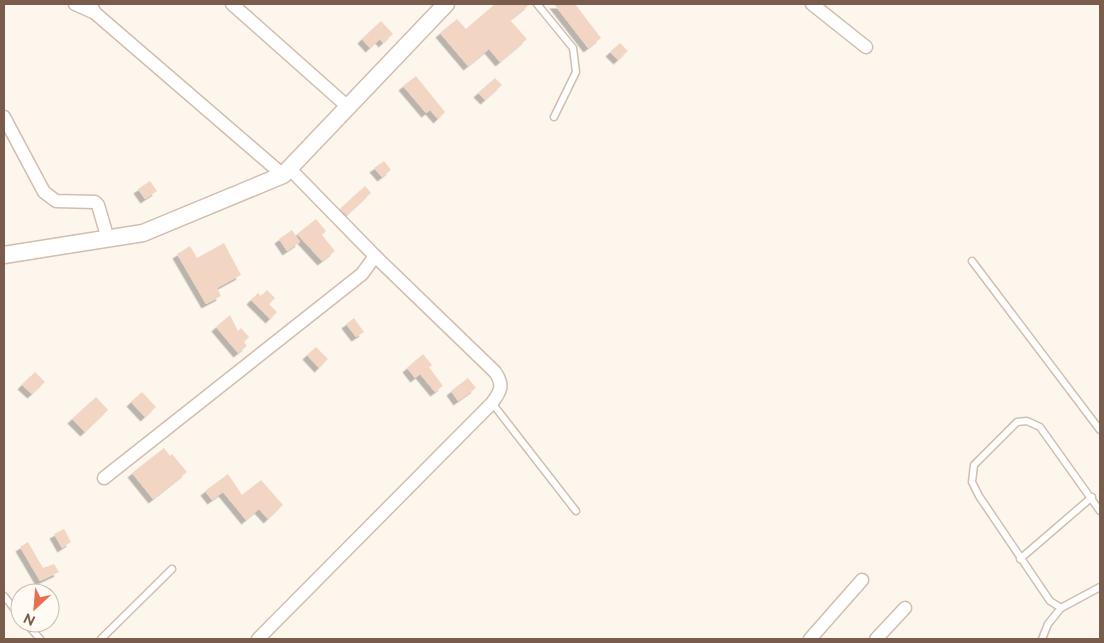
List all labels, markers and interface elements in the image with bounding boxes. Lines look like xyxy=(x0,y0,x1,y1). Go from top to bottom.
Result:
north arrow xyxy=(10,583,60,633)
text: N xyxy=(21,610,38,629)

